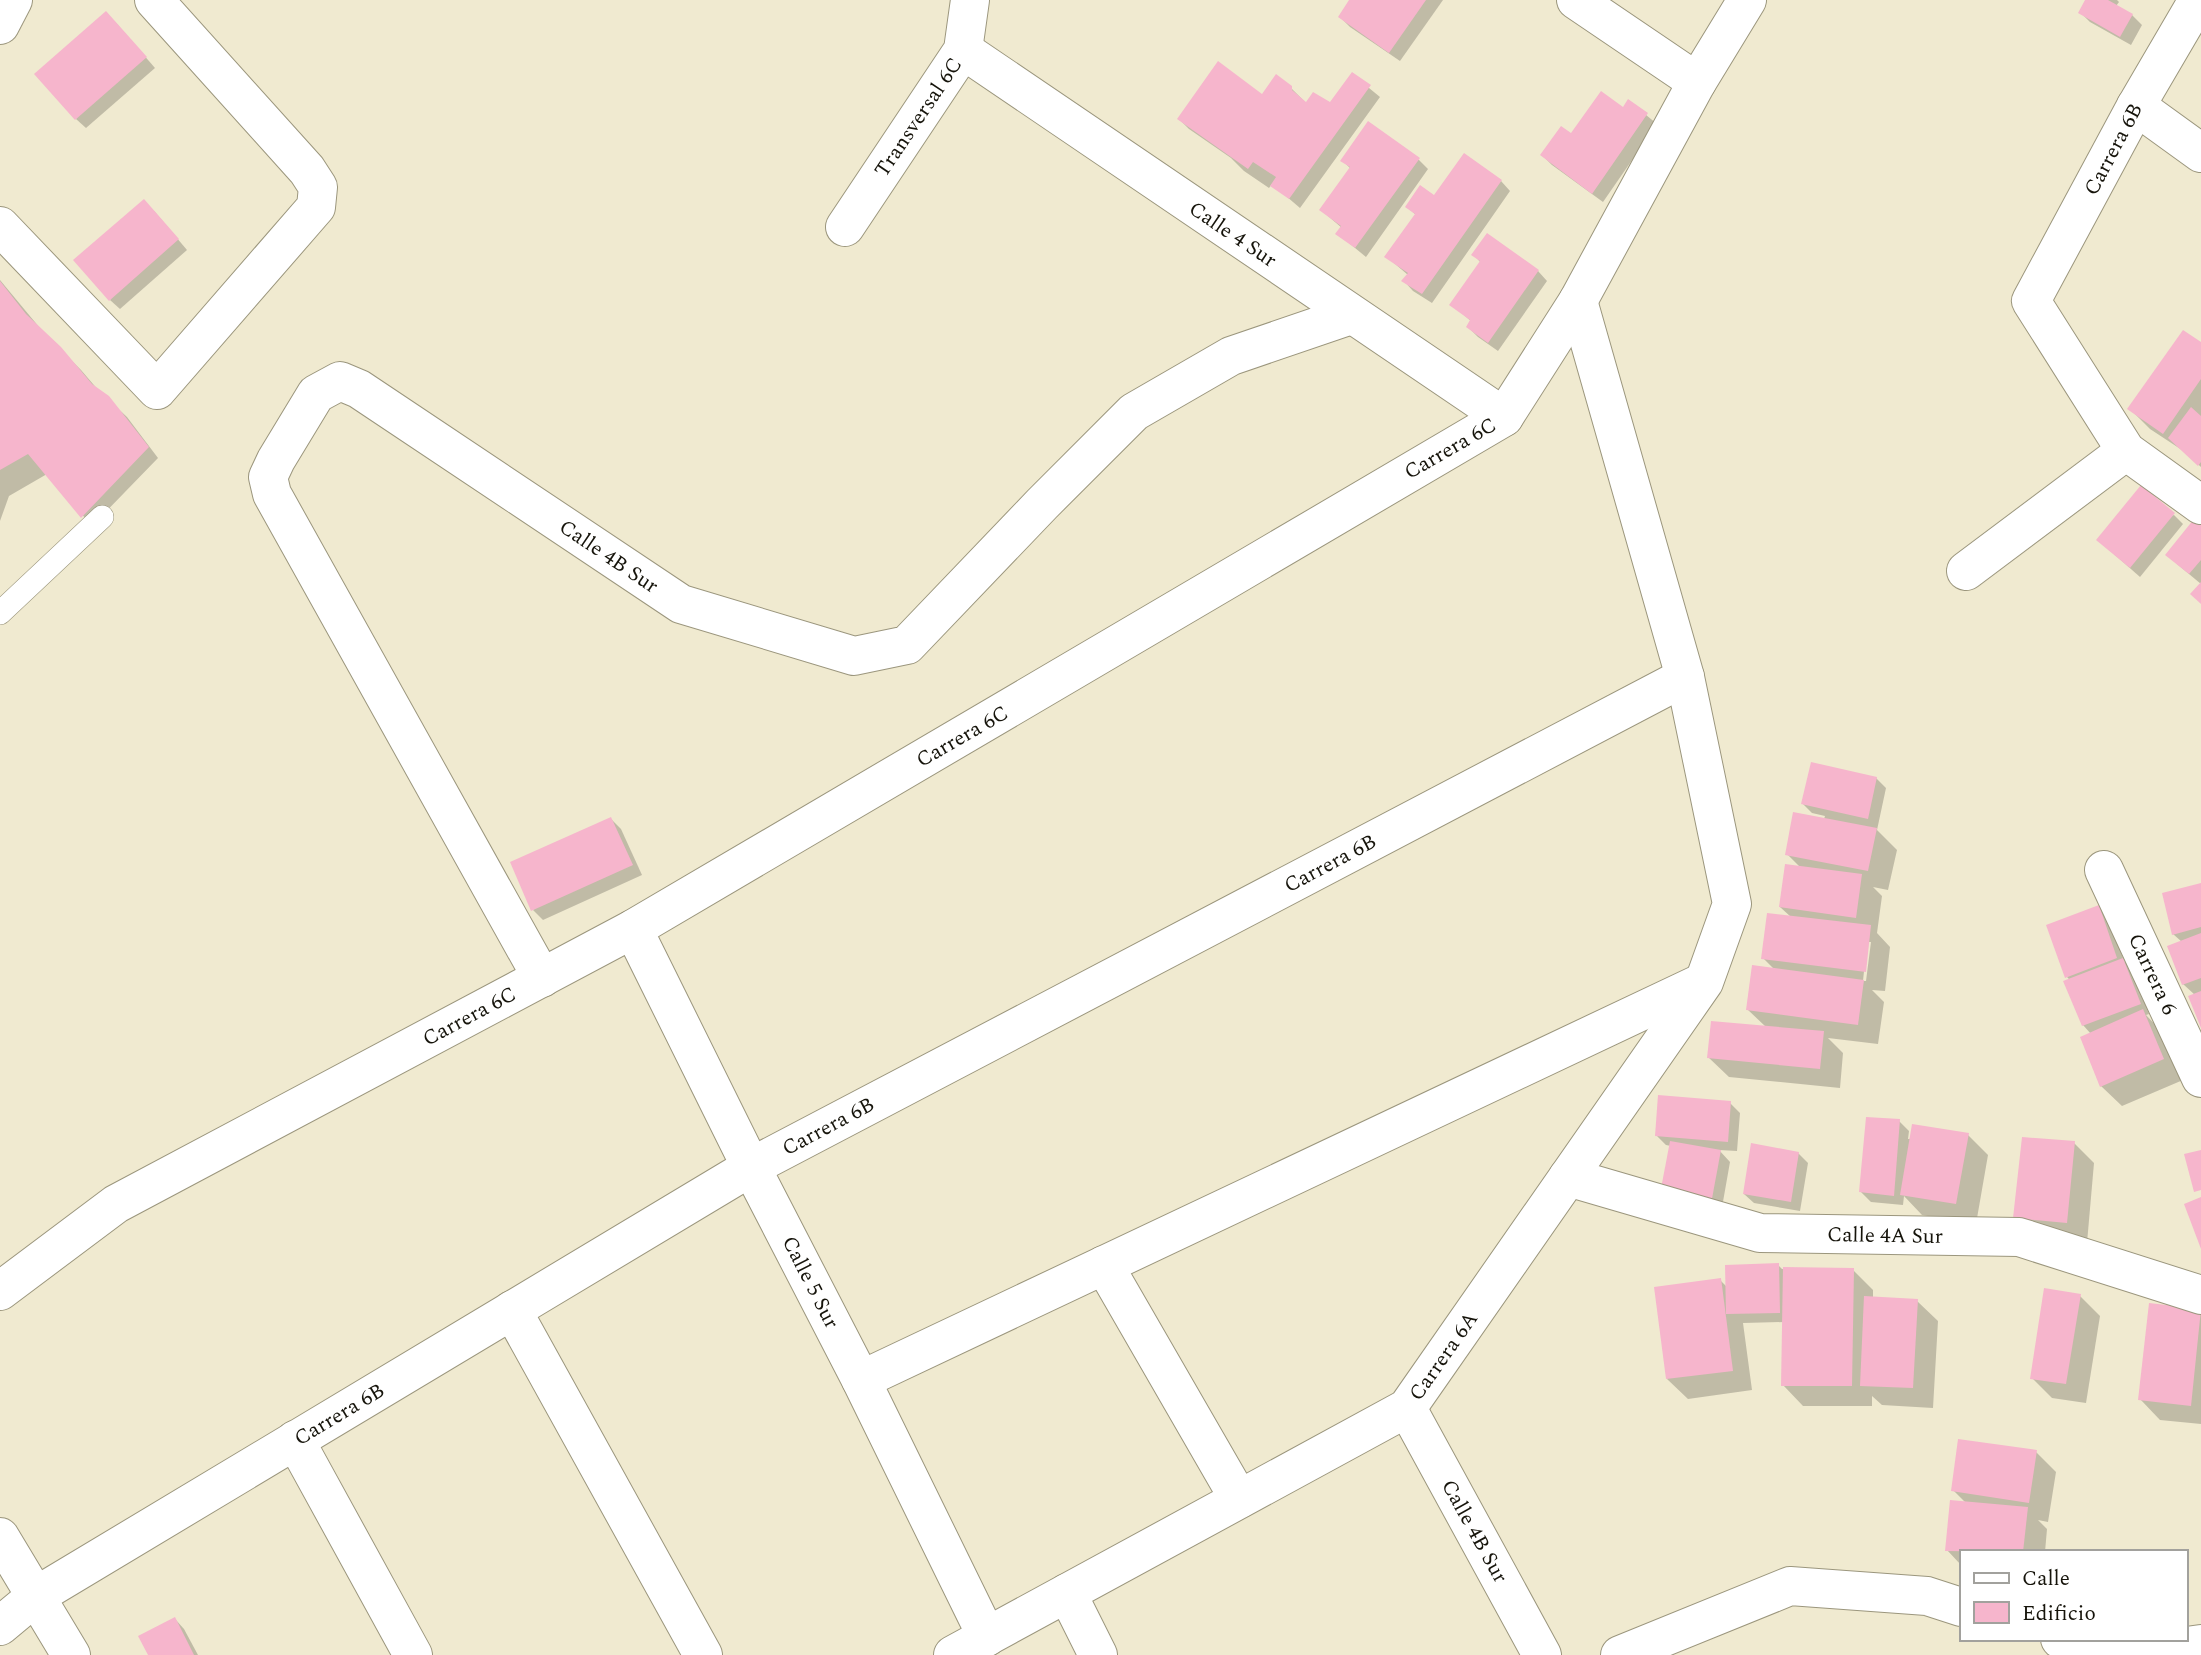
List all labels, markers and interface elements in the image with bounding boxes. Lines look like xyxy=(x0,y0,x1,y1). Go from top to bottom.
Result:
street label: Transversal 6C xyxy=(867,51,971,184)
street label: Carrera 6B xyxy=(2076,97,2152,201)
street label: Calle 4 Sur xyxy=(1182,194,1283,276)
street label: Carrera 6C xyxy=(1398,409,1503,488)
street label: Calle 4B Sur xyxy=(552,512,665,602)
street label: Carrera 6C xyxy=(910,697,1015,776)
street label: Carrera 6B xyxy=(1278,826,1382,902)
street label: Carrera 6 xyxy=(2119,928,2185,1021)
street label: Carrera 6C xyxy=(417,979,522,1055)
street label: Carrera 6B xyxy=(776,1089,880,1165)
street label: Calle 4A Sur xyxy=(1827,1219,1943,1253)
street label: Calle 5 Sur xyxy=(773,1231,847,1334)
street label: Carrera 6A xyxy=(1401,1305,1487,1408)
street label: Carrera 6B xyxy=(288,1375,391,1455)
street label: Calle 4B Sur xyxy=(1432,1474,1516,1589)
legend xyxy=(1960,1550,2187,1641)
text: Calle xyxy=(2022,1563,2070,1595)
text: Edificio xyxy=(2022,1598,2096,1630)

